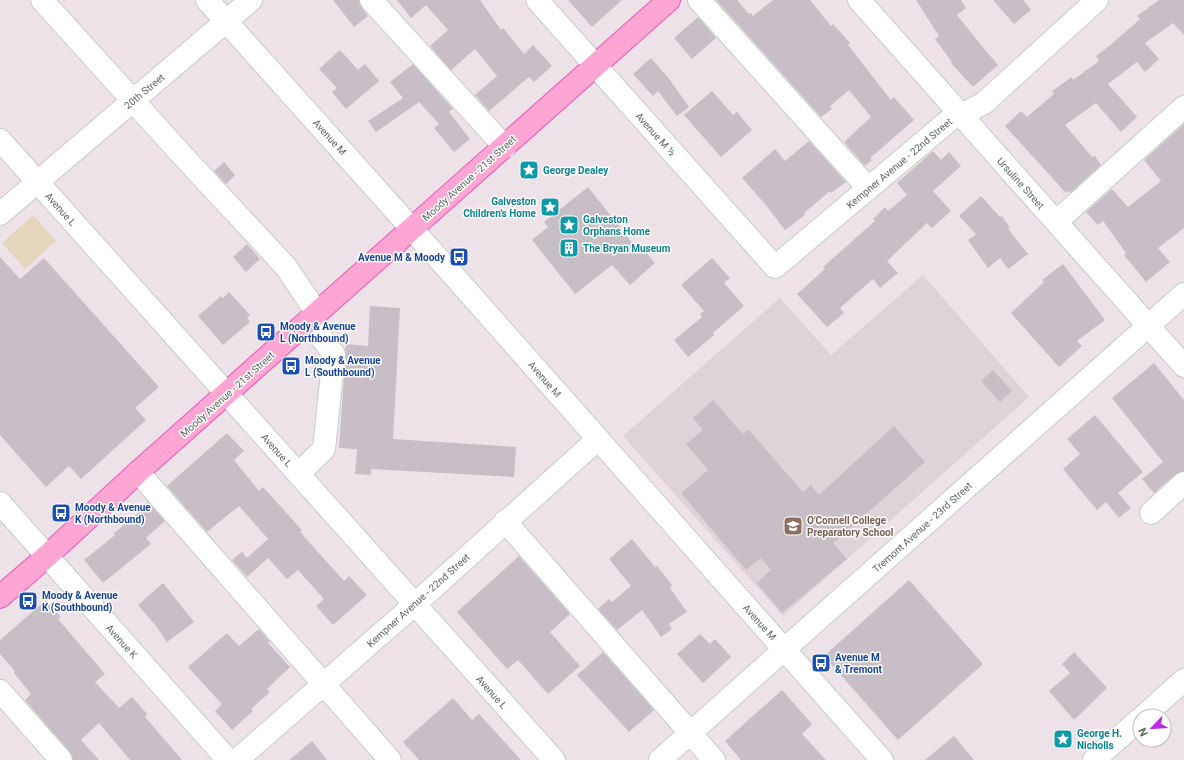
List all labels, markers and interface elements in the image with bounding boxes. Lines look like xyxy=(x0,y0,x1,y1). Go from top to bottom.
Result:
street label: 20th Street xyxy=(122,71,167,111)
street label: Avenue M ½ xyxy=(633,111,678,158)
street label: Kempner Avenue - 22nd Street xyxy=(844,116,954,211)
street label: Avenue M xyxy=(311,117,348,157)
street label: Moody Avenue - 21st Street xyxy=(420,133,518,223)
street label: Ursuline Street xyxy=(995,155,1046,211)
place icon: George Dealey xyxy=(518,159,540,181)
place label: George Dealey xyxy=(543,165,609,176)
street label: Avenue L xyxy=(43,191,79,229)
place label: Galveston Children's Home xyxy=(463,196,537,219)
place icon: Galveston Children's Home xyxy=(539,196,561,218)
place icon: Galveston Orphans Home xyxy=(558,214,580,236)
place label: Galveston Orphans Home xyxy=(583,214,651,237)
building icon: The Bryan Museum xyxy=(558,237,580,259)
place label: The Bryan Museum xyxy=(583,243,671,254)
bus stop icon: Avenue M & Moody xyxy=(448,246,470,268)
place label: Avenue M & Moody xyxy=(358,252,446,263)
bus stop icon: Moody & Avenue L (Northbound) xyxy=(255,321,277,343)
place label: Moody & Avenue L (Northbound) xyxy=(280,321,356,345)
street label: Moody Avenue - 21st Street xyxy=(178,349,276,439)
bus stop icon: Moody & Avenue L (Southbound) xyxy=(280,355,302,377)
place label: Moody & Avenue L (Southbound) xyxy=(305,355,381,379)
street label: Avenue M xyxy=(526,359,563,400)
street label: Avenue L xyxy=(259,432,295,470)
street label: Tremont Avenue - 23rd Street xyxy=(871,480,974,575)
bus stop icon: Moody & Avenue K (Northbound) xyxy=(50,502,72,524)
place label: Moody & Avenue K (Northbound) xyxy=(75,502,151,526)
school or university icon: O'Connell College Preparatory School xyxy=(782,515,804,537)
place label: O'Connell College Preparatory School xyxy=(807,515,894,538)
street label: Kempner Avenue - 22nd Street xyxy=(365,551,472,649)
bus stop icon: Moody & Avenue K (Southbound) xyxy=(17,590,39,612)
place label: Moody & Avenue K (Southbound) xyxy=(42,590,118,614)
street label: Avenue M xyxy=(741,602,778,642)
street label: Avenue K xyxy=(104,622,140,661)
bus stop icon: Avenue M & Tremont xyxy=(810,652,832,674)
place label: Avenue M & Tremont xyxy=(835,652,883,675)
street label: Avenue L xyxy=(474,674,510,712)
north arrow xyxy=(1132,708,1172,748)
text: N xyxy=(1136,726,1151,738)
place icon: George H. Nicholls xyxy=(1052,728,1074,750)
place label: George H. Nicholls xyxy=(1077,728,1122,751)

